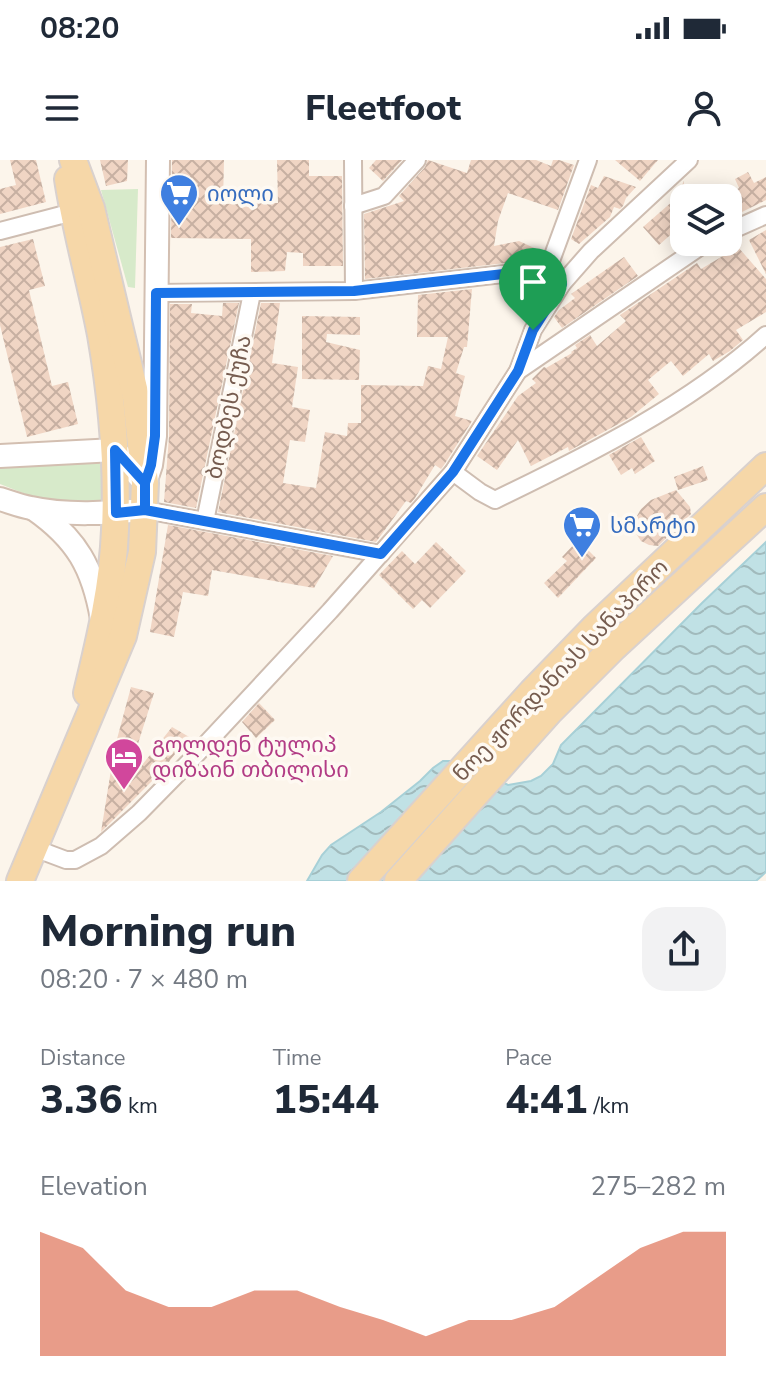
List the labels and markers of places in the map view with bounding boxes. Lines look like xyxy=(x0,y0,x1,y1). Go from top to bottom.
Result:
supermarket icon: იოლი xyxy=(158,172,200,227)
place label: იოლი xyxy=(207,179,274,209)
pin xyxy=(499,248,567,330)
supermarket icon: სმარტი xyxy=(561,504,603,559)
place label: სმარტი xyxy=(610,511,696,541)
place label: გოლდენ ტულიპ დიზაინ თბილისი xyxy=(152,730,349,785)
hotel icon: გოლდენ ტულიპ დიზაინ თბილისი xyxy=(103,736,145,791)

